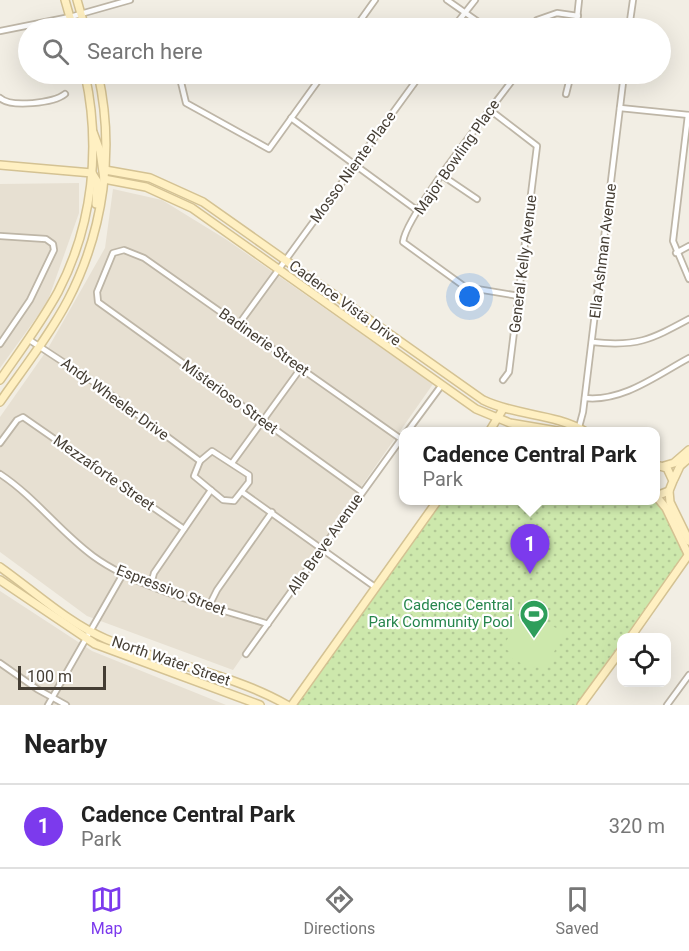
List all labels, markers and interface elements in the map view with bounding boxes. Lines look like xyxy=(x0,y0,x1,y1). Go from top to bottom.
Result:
search box xyxy=(18,18,671,84)
icon: search xyxy=(39,35,72,68)
text: Search here xyxy=(87,39,203,64)
street label: Major Bowling Place xyxy=(411,96,503,218)
street label: Mosso Niente Place xyxy=(306,108,400,226)
street label: Ella Ashman Avenue xyxy=(586,182,620,320)
street label: General Kelly Avenue xyxy=(506,194,540,334)
street label: Cadence Vista Drive xyxy=(286,256,404,350)
your location xyxy=(455,282,484,311)
street label: Badinerie Street xyxy=(215,304,313,380)
street label: Andy Wheeler Drive xyxy=(58,354,172,444)
street label: Misterioso Street xyxy=(179,356,282,438)
popup xyxy=(399,427,660,505)
street label: Mezzaforte Street xyxy=(50,431,158,515)
text: Cadence Central Park xyxy=(422,442,637,467)
text: Park xyxy=(422,467,463,491)
street label: Alla Breve Avenue xyxy=(283,490,367,598)
pin: 1 xyxy=(510,524,550,574)
street label: Espressivo Street xyxy=(114,561,228,619)
place label: Cadence Central Park Community Pool xyxy=(368,596,513,631)
sports icon: Cadence Central Park Community Pool xyxy=(518,598,550,640)
street label: North Water Street xyxy=(109,632,233,690)
map controls xyxy=(617,633,671,687)
button: locate xyxy=(617,633,671,687)
scale bar xyxy=(18,663,106,690)
text: 100 m xyxy=(27,667,72,686)
text: Nearby xyxy=(24,729,107,759)
text: Cadence Central Park xyxy=(81,802,295,827)
text: 1 xyxy=(38,814,49,838)
text: 320 m xyxy=(609,814,665,838)
text: Park xyxy=(81,827,121,851)
tab: Map xyxy=(90,883,123,938)
tab: Directions xyxy=(303,883,375,938)
tab: Saved xyxy=(556,883,599,938)

